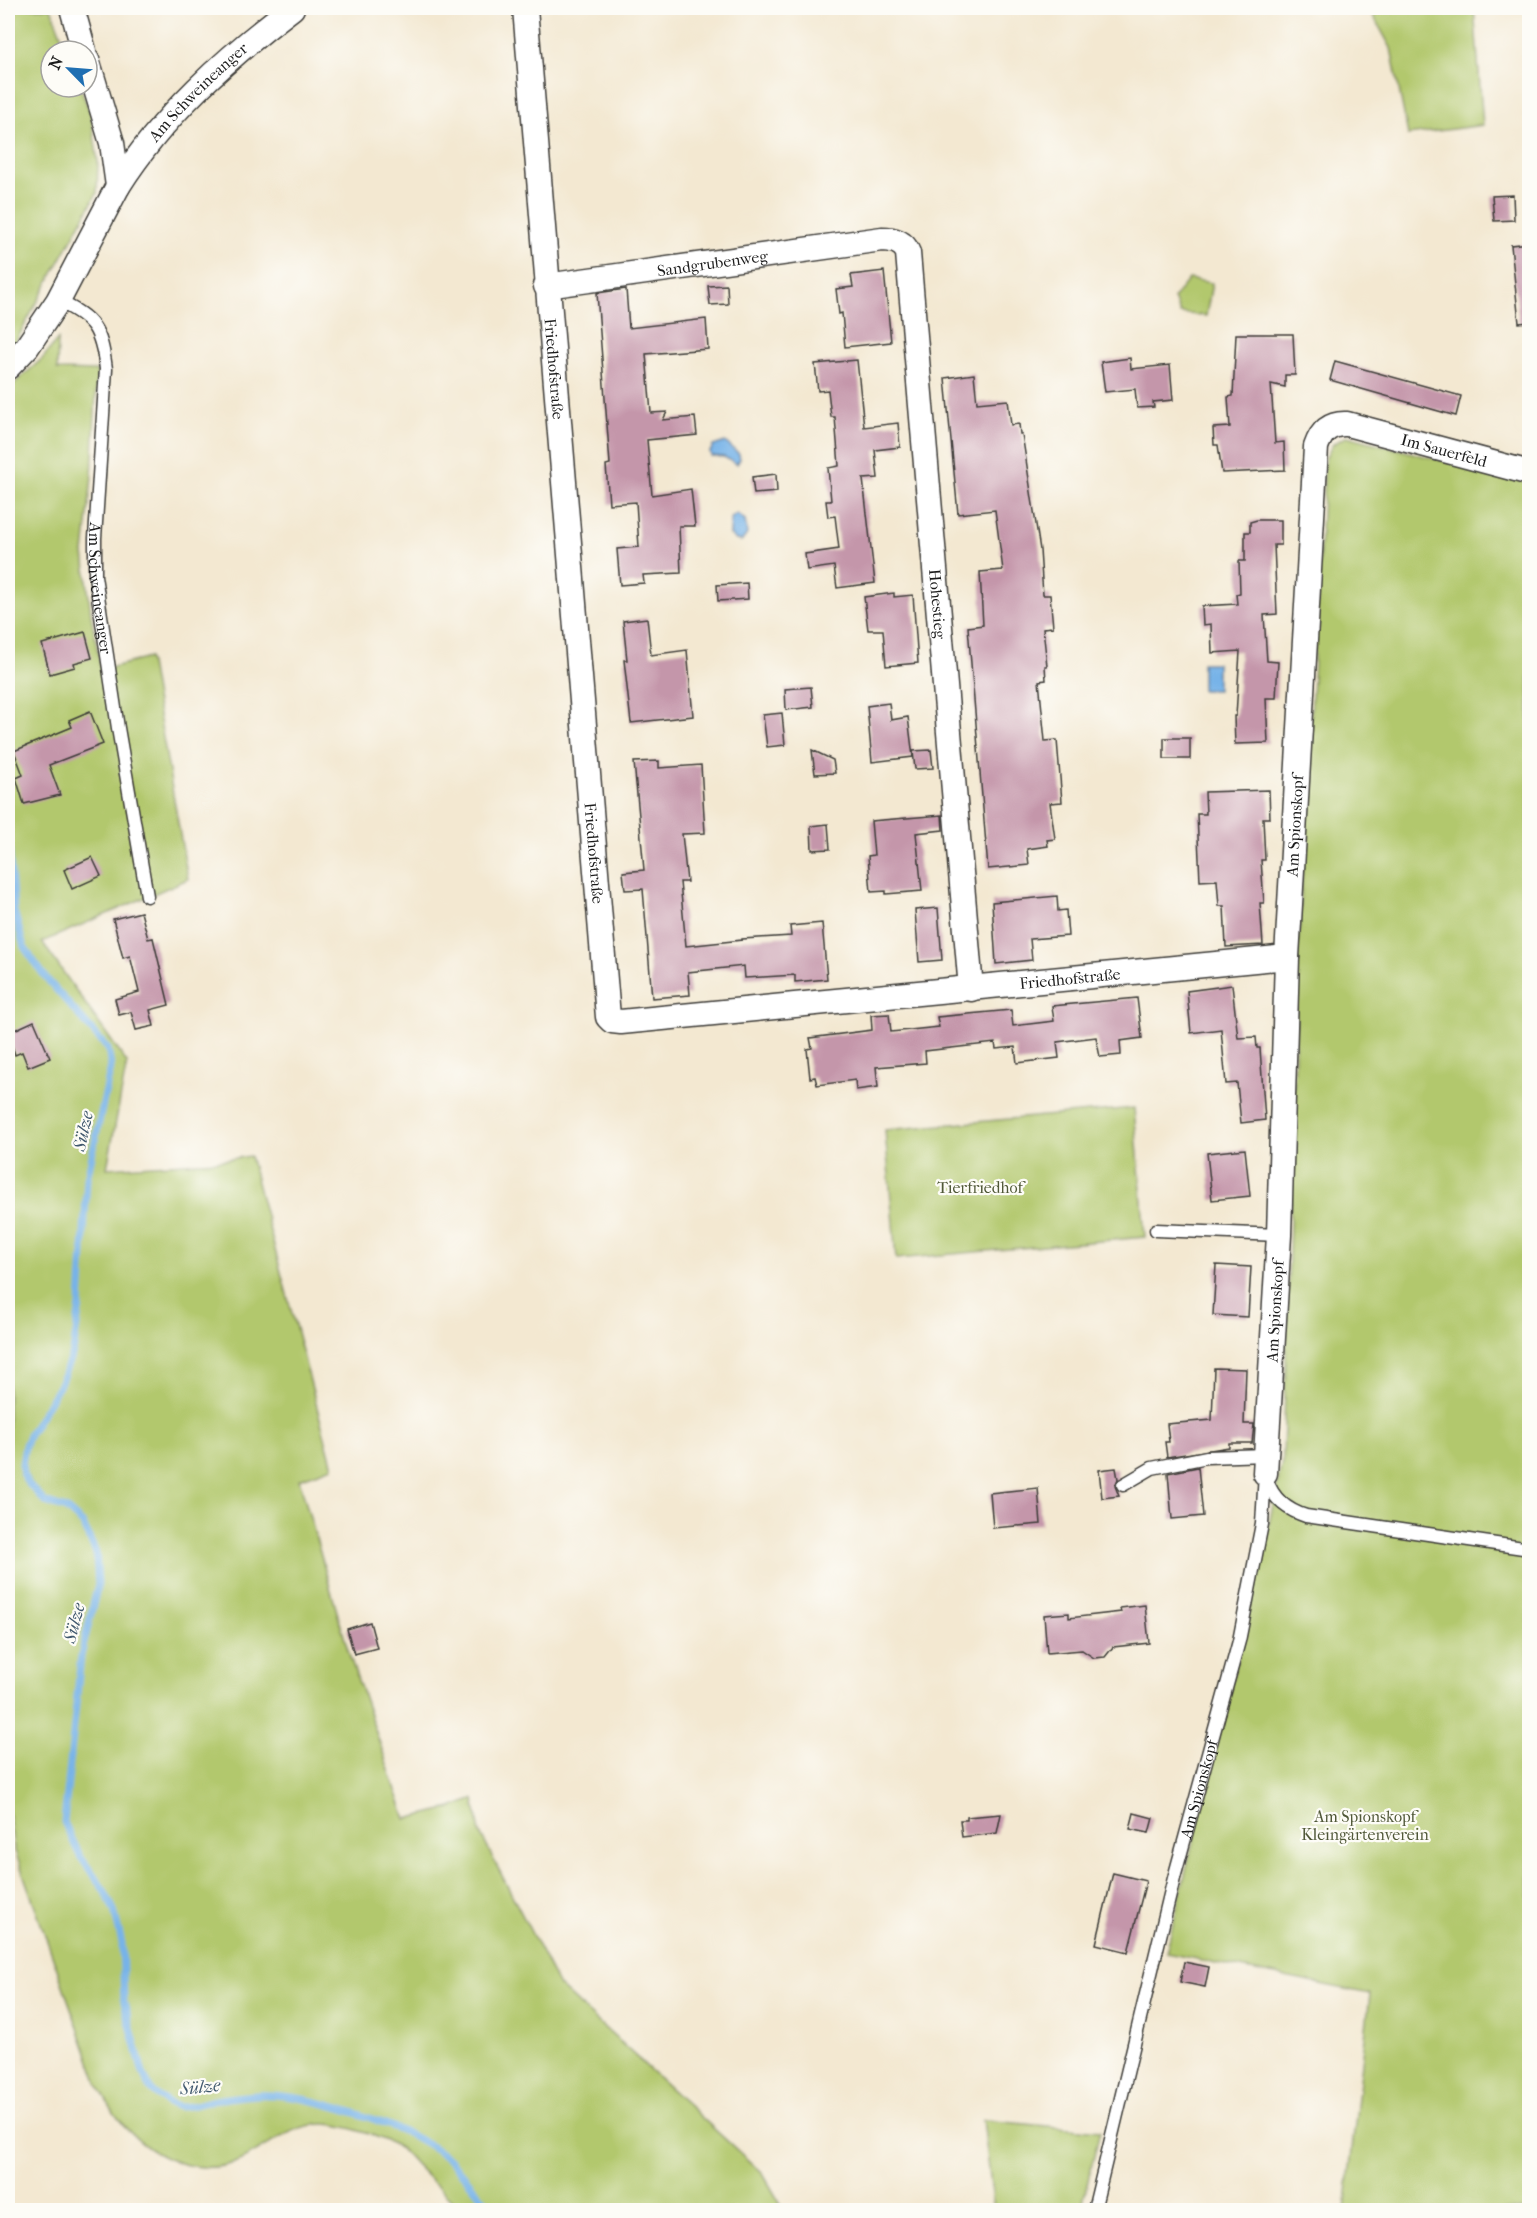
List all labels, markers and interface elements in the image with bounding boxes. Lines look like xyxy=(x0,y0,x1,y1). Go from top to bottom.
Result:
street label: Am Schweineanger xyxy=(144,38,252,146)
north arrow xyxy=(39,39,99,99)
text: N xyxy=(45,53,67,72)
street label: Sandgrubenweg xyxy=(656,246,769,280)
street label: Friedhofstraße xyxy=(541,318,568,420)
street label: Im Sauerfeld xyxy=(1399,430,1489,471)
street label: Am Schweineanger xyxy=(85,521,116,656)
street label: Hohestieg xyxy=(925,568,950,640)
street label: Am Spionskopf xyxy=(1283,771,1308,878)
street label: Friedhofstraße xyxy=(580,802,608,905)
street label: Friedhofstraße xyxy=(1018,964,1121,993)
water label: Sülze xyxy=(69,1108,98,1154)
park label: Tierfriedhof xyxy=(937,1178,1026,1197)
street label: Am Spionskopf xyxy=(1262,1256,1288,1364)
water label: Sülze xyxy=(59,1600,90,1646)
street label: Am Spionskopf xyxy=(1176,1734,1223,1841)
park label: Am Spionskopf Kleingärtenverein xyxy=(1301,1807,1429,1844)
water label: Sülze xyxy=(178,2075,222,2100)

